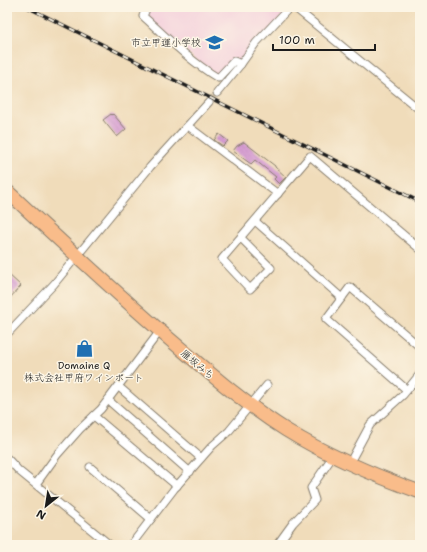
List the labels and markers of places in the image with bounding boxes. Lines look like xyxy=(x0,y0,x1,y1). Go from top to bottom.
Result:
school or university icon: 市立甲運小学校 xyxy=(204,32,224,52)
place label: 市立甲運小学校 xyxy=(131,36,201,49)
shop icon: Domaine Q 株式会社甲府ワインポート xyxy=(74,338,94,358)
place label: Domaine Q 株式会社甲府ワインポート xyxy=(24,359,144,384)

